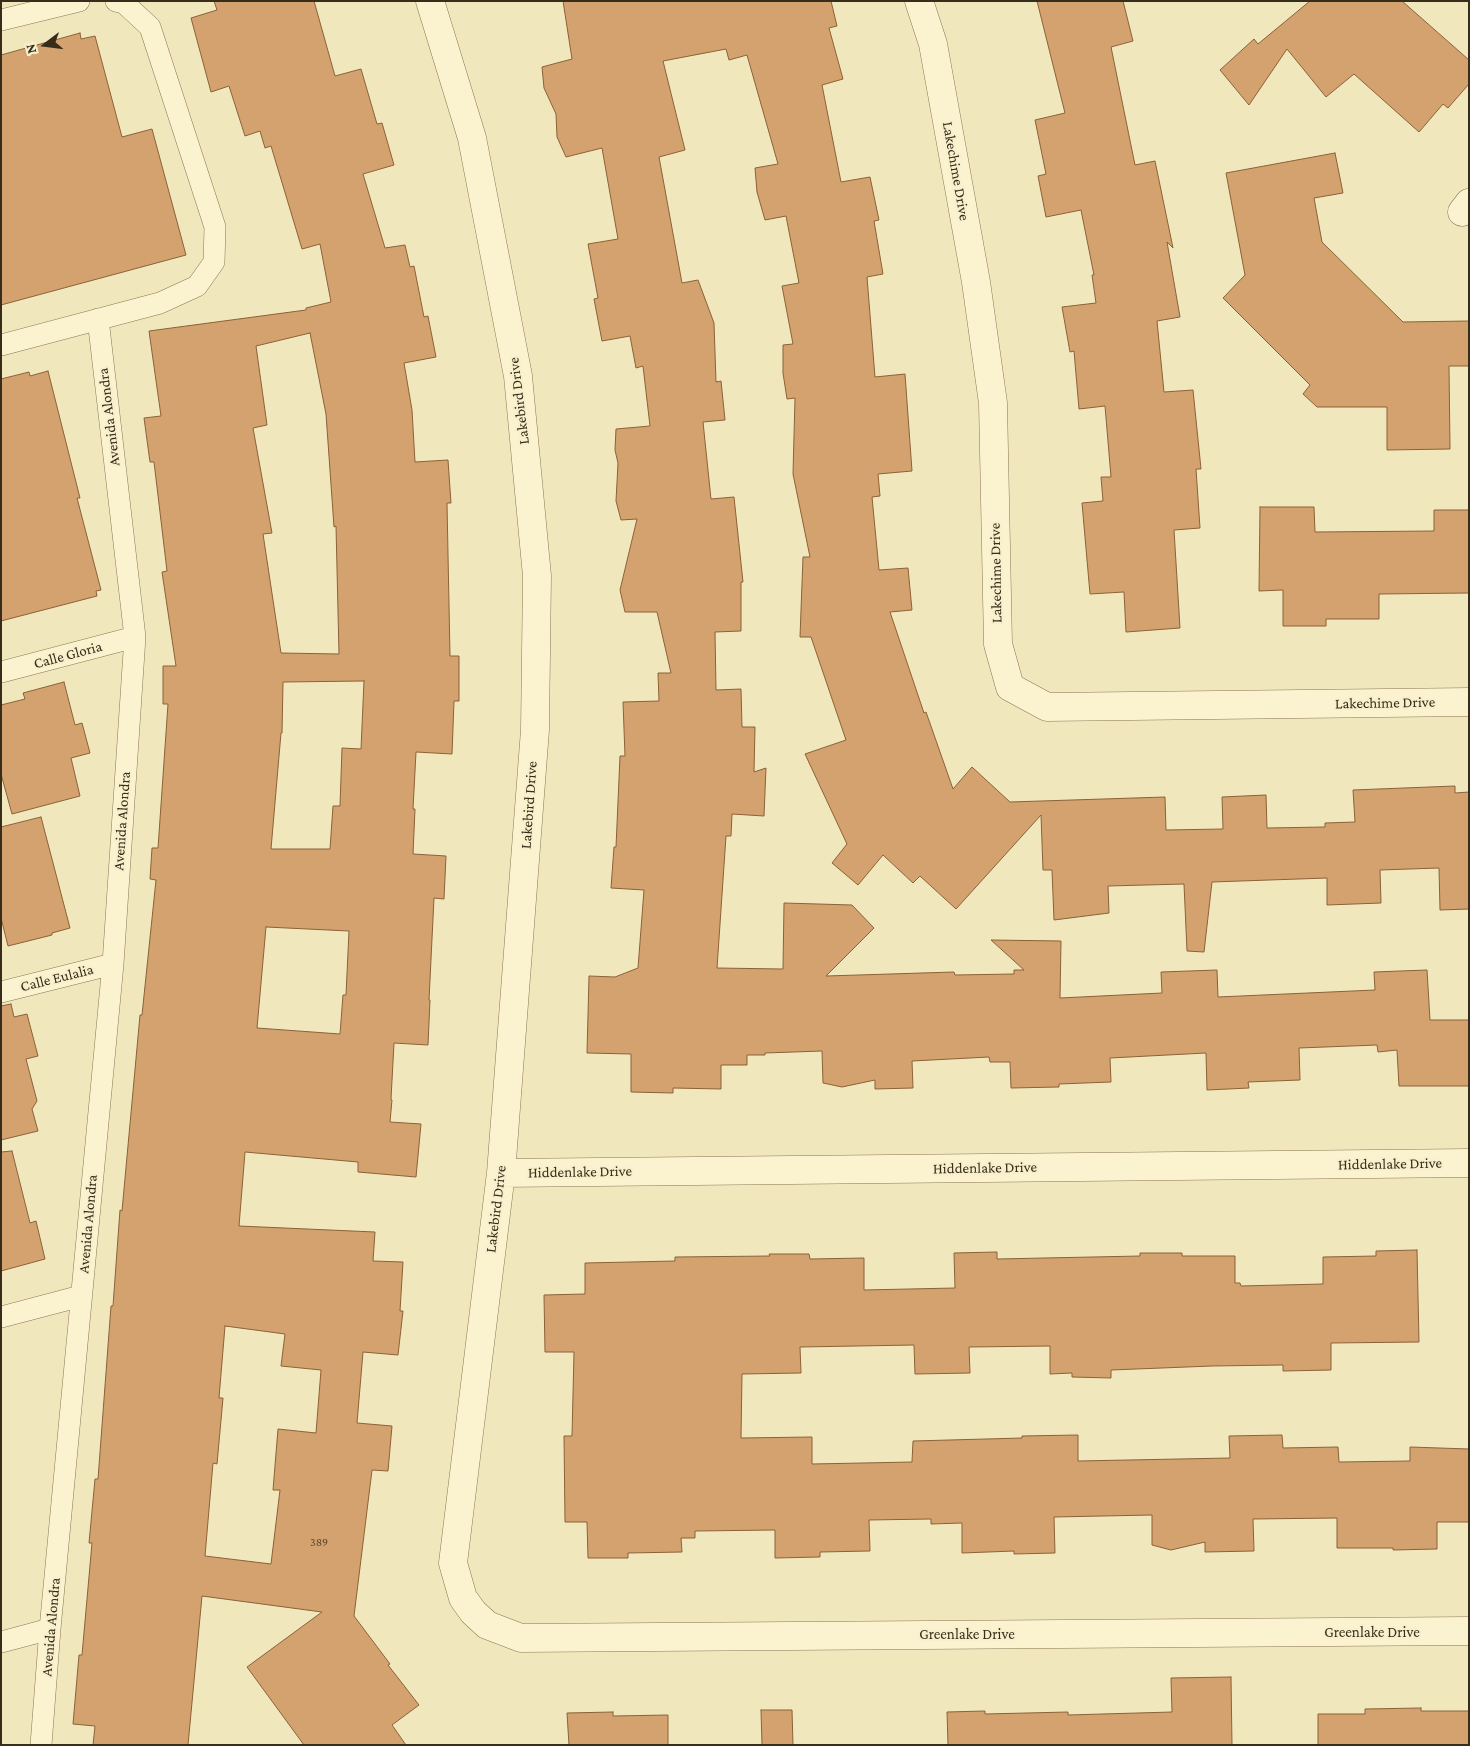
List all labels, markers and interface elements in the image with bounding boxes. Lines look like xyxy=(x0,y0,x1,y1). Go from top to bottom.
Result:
north arrow xyxy=(20,20,70,70)
text: N xyxy=(22,42,39,56)
street label: Lakechime Drive xyxy=(938,120,974,222)
street label: Lakebird Drive xyxy=(505,356,533,446)
street label: Avenida Alondra xyxy=(94,367,124,467)
street label: Lakechime Drive xyxy=(986,523,1006,623)
street label: Calle Gloria xyxy=(32,637,104,673)
street label: Lakechime Drive xyxy=(1335,693,1435,713)
street label: Lakebird Drive xyxy=(517,760,541,850)
street label: Avenida Alondra xyxy=(110,771,134,871)
street label: Calle Eulalia xyxy=(19,960,95,996)
street label: Hiddenlake Drive xyxy=(1338,1154,1442,1174)
street label: Hiddenlake Drive xyxy=(933,1158,1037,1178)
street label: Hiddenlake Drive xyxy=(528,1162,632,1182)
street label: Lakebird Drive xyxy=(482,1164,510,1254)
street label: Avenida Alondra xyxy=(75,1174,101,1274)
house number: 389 xyxy=(310,1535,328,1549)
street label: Avenida Alondra xyxy=(38,1577,64,1677)
street label: Greenlake Drive xyxy=(1324,1623,1420,1641)
street label: Greenlake Drive xyxy=(919,1625,1015,1643)

